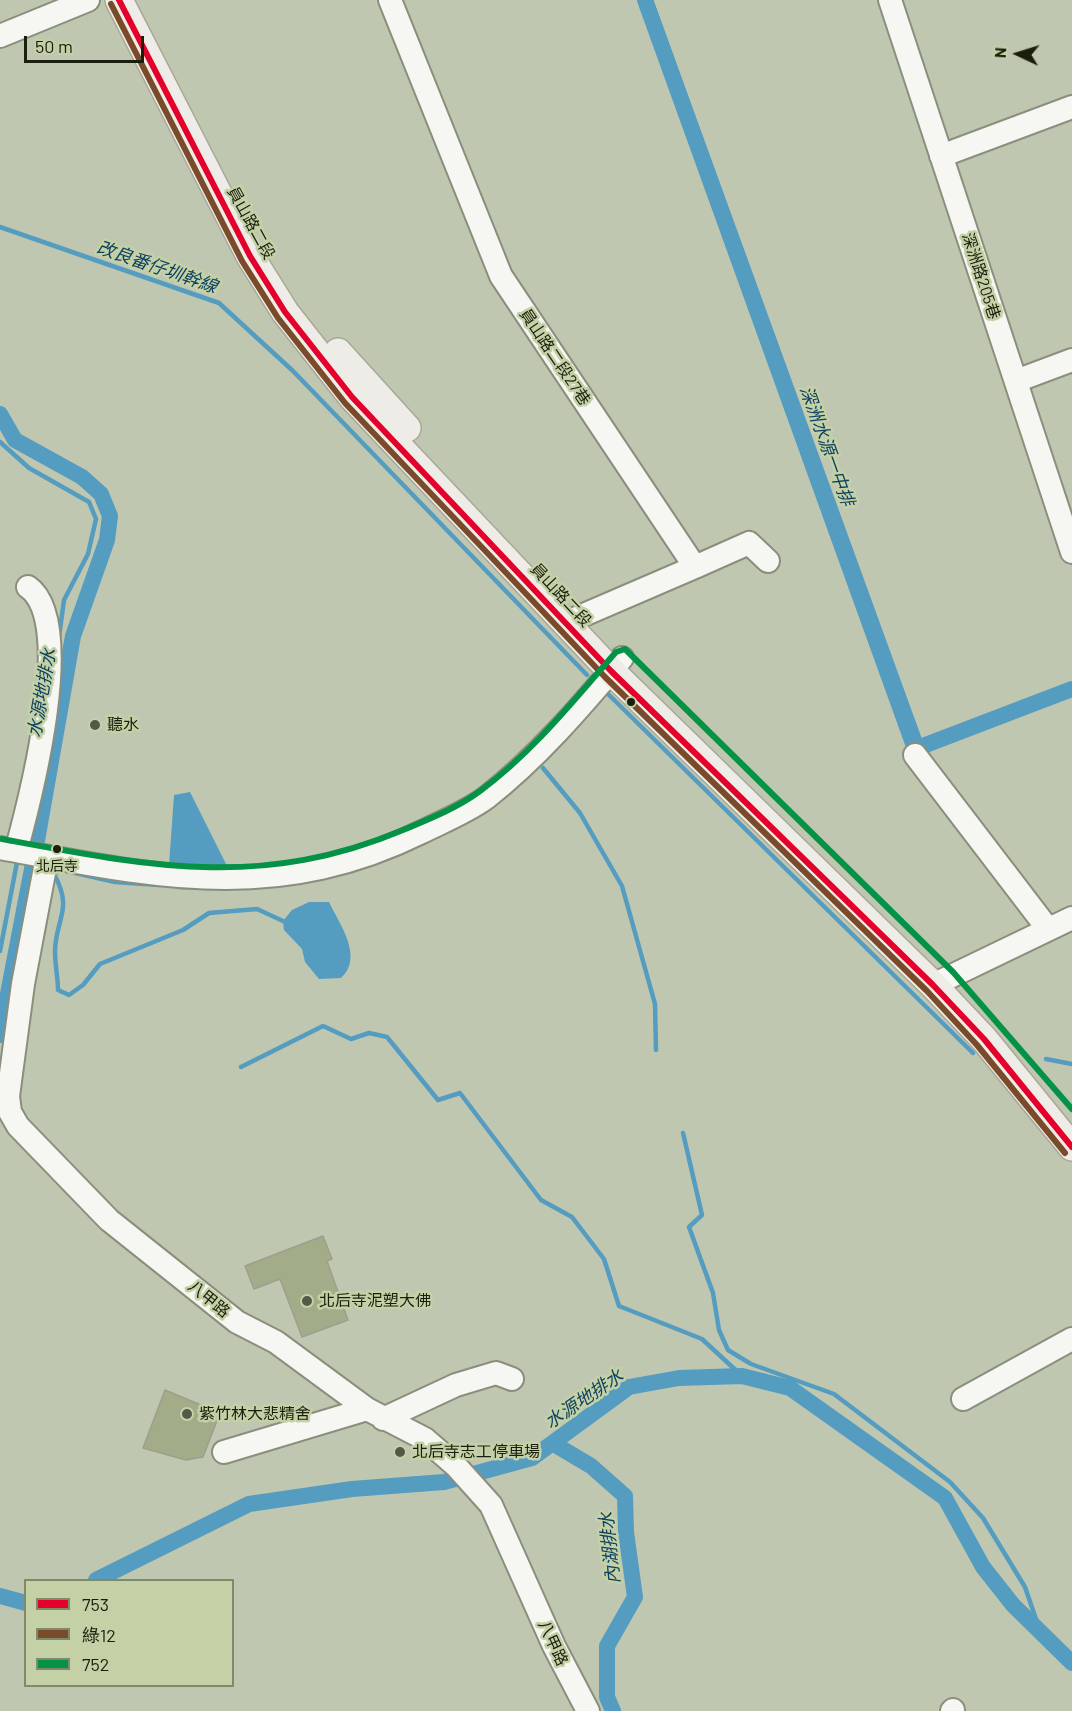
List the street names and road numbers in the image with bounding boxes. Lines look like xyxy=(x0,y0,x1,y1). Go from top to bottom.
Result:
street label: 員山路二段 xyxy=(223,183,279,263)
street label: 深洲路205巷 xyxy=(958,230,1004,322)
street label: 員山路二段27巷 xyxy=(516,305,594,409)
street label: 員山路二段 xyxy=(527,559,595,631)
street label: 八甲路 xyxy=(184,1276,234,1322)
street label: 八甲路 xyxy=(534,1617,572,1669)

